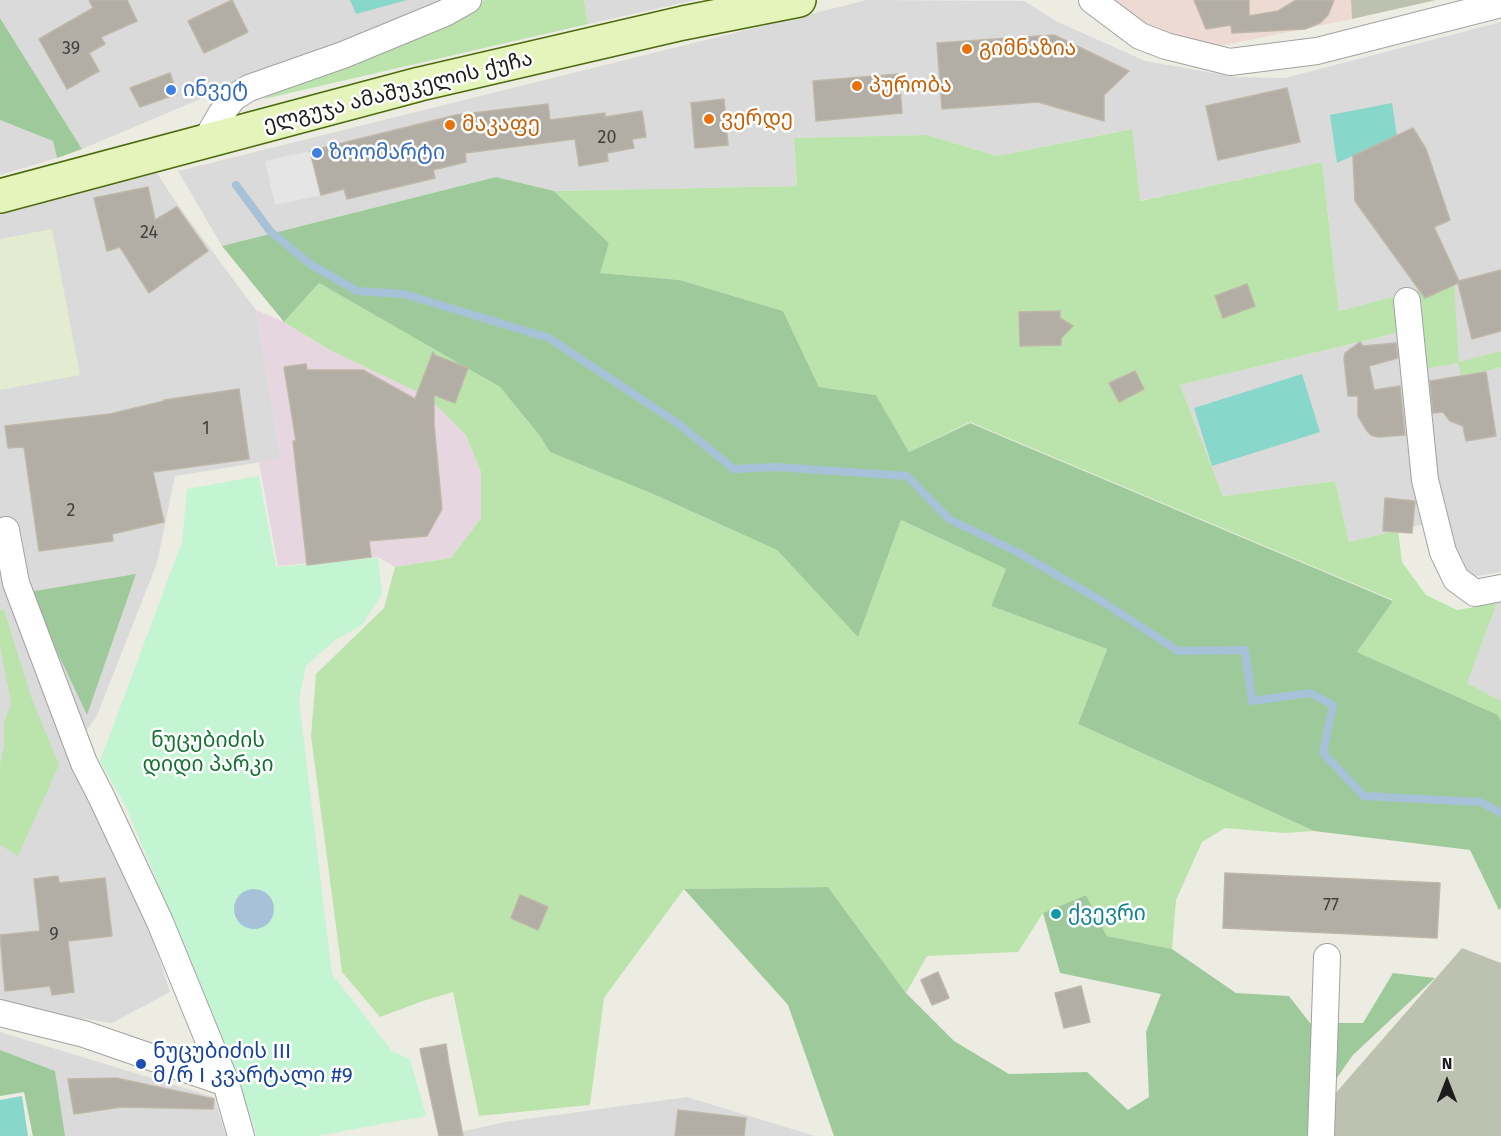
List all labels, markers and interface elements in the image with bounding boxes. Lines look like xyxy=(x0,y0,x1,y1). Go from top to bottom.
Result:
place label: გიმნაზია xyxy=(979,36,1076,62)
house number: 39 xyxy=(62,38,80,60)
marker: გიმნაზია xyxy=(960,42,974,56)
street label: ელგუჯა ამაშუკელის ქუჩა xyxy=(261,46,535,138)
place label: პურობა xyxy=(869,73,952,99)
place label: ინვეტ xyxy=(183,77,248,103)
marker: პურობა xyxy=(850,79,864,93)
marker: ინვეტ xyxy=(164,83,178,97)
place label: ვერდე xyxy=(721,106,793,132)
place label: მაკაფე xyxy=(462,112,540,138)
marker: ვერდე xyxy=(702,112,716,126)
marker: მაკაფე xyxy=(443,118,457,132)
house number: 20 xyxy=(598,127,616,149)
place label: ზოომარტი xyxy=(329,140,445,166)
marker: ზოომარტი xyxy=(310,146,324,160)
house number: 24 xyxy=(140,222,158,244)
house number: 1 xyxy=(202,418,210,440)
house number: 2 xyxy=(67,500,75,522)
park label: ნუცუბიძის დიდი პარკი xyxy=(142,728,274,778)
house number: 77 xyxy=(1323,895,1339,917)
place label: ქვევრი xyxy=(1068,901,1146,927)
marker: ქვევრი xyxy=(1049,907,1063,921)
house number: 9 xyxy=(49,924,59,946)
place label: ნუცუბიძის III მ/რ I კვარტალი #9 xyxy=(153,1039,353,1089)
north arrow xyxy=(1417,1052,1477,1112)
text: N xyxy=(1442,1054,1452,1073)
marker: ნუცუბიძის III მ/რ I კვარტალი #9 xyxy=(134,1057,148,1071)

